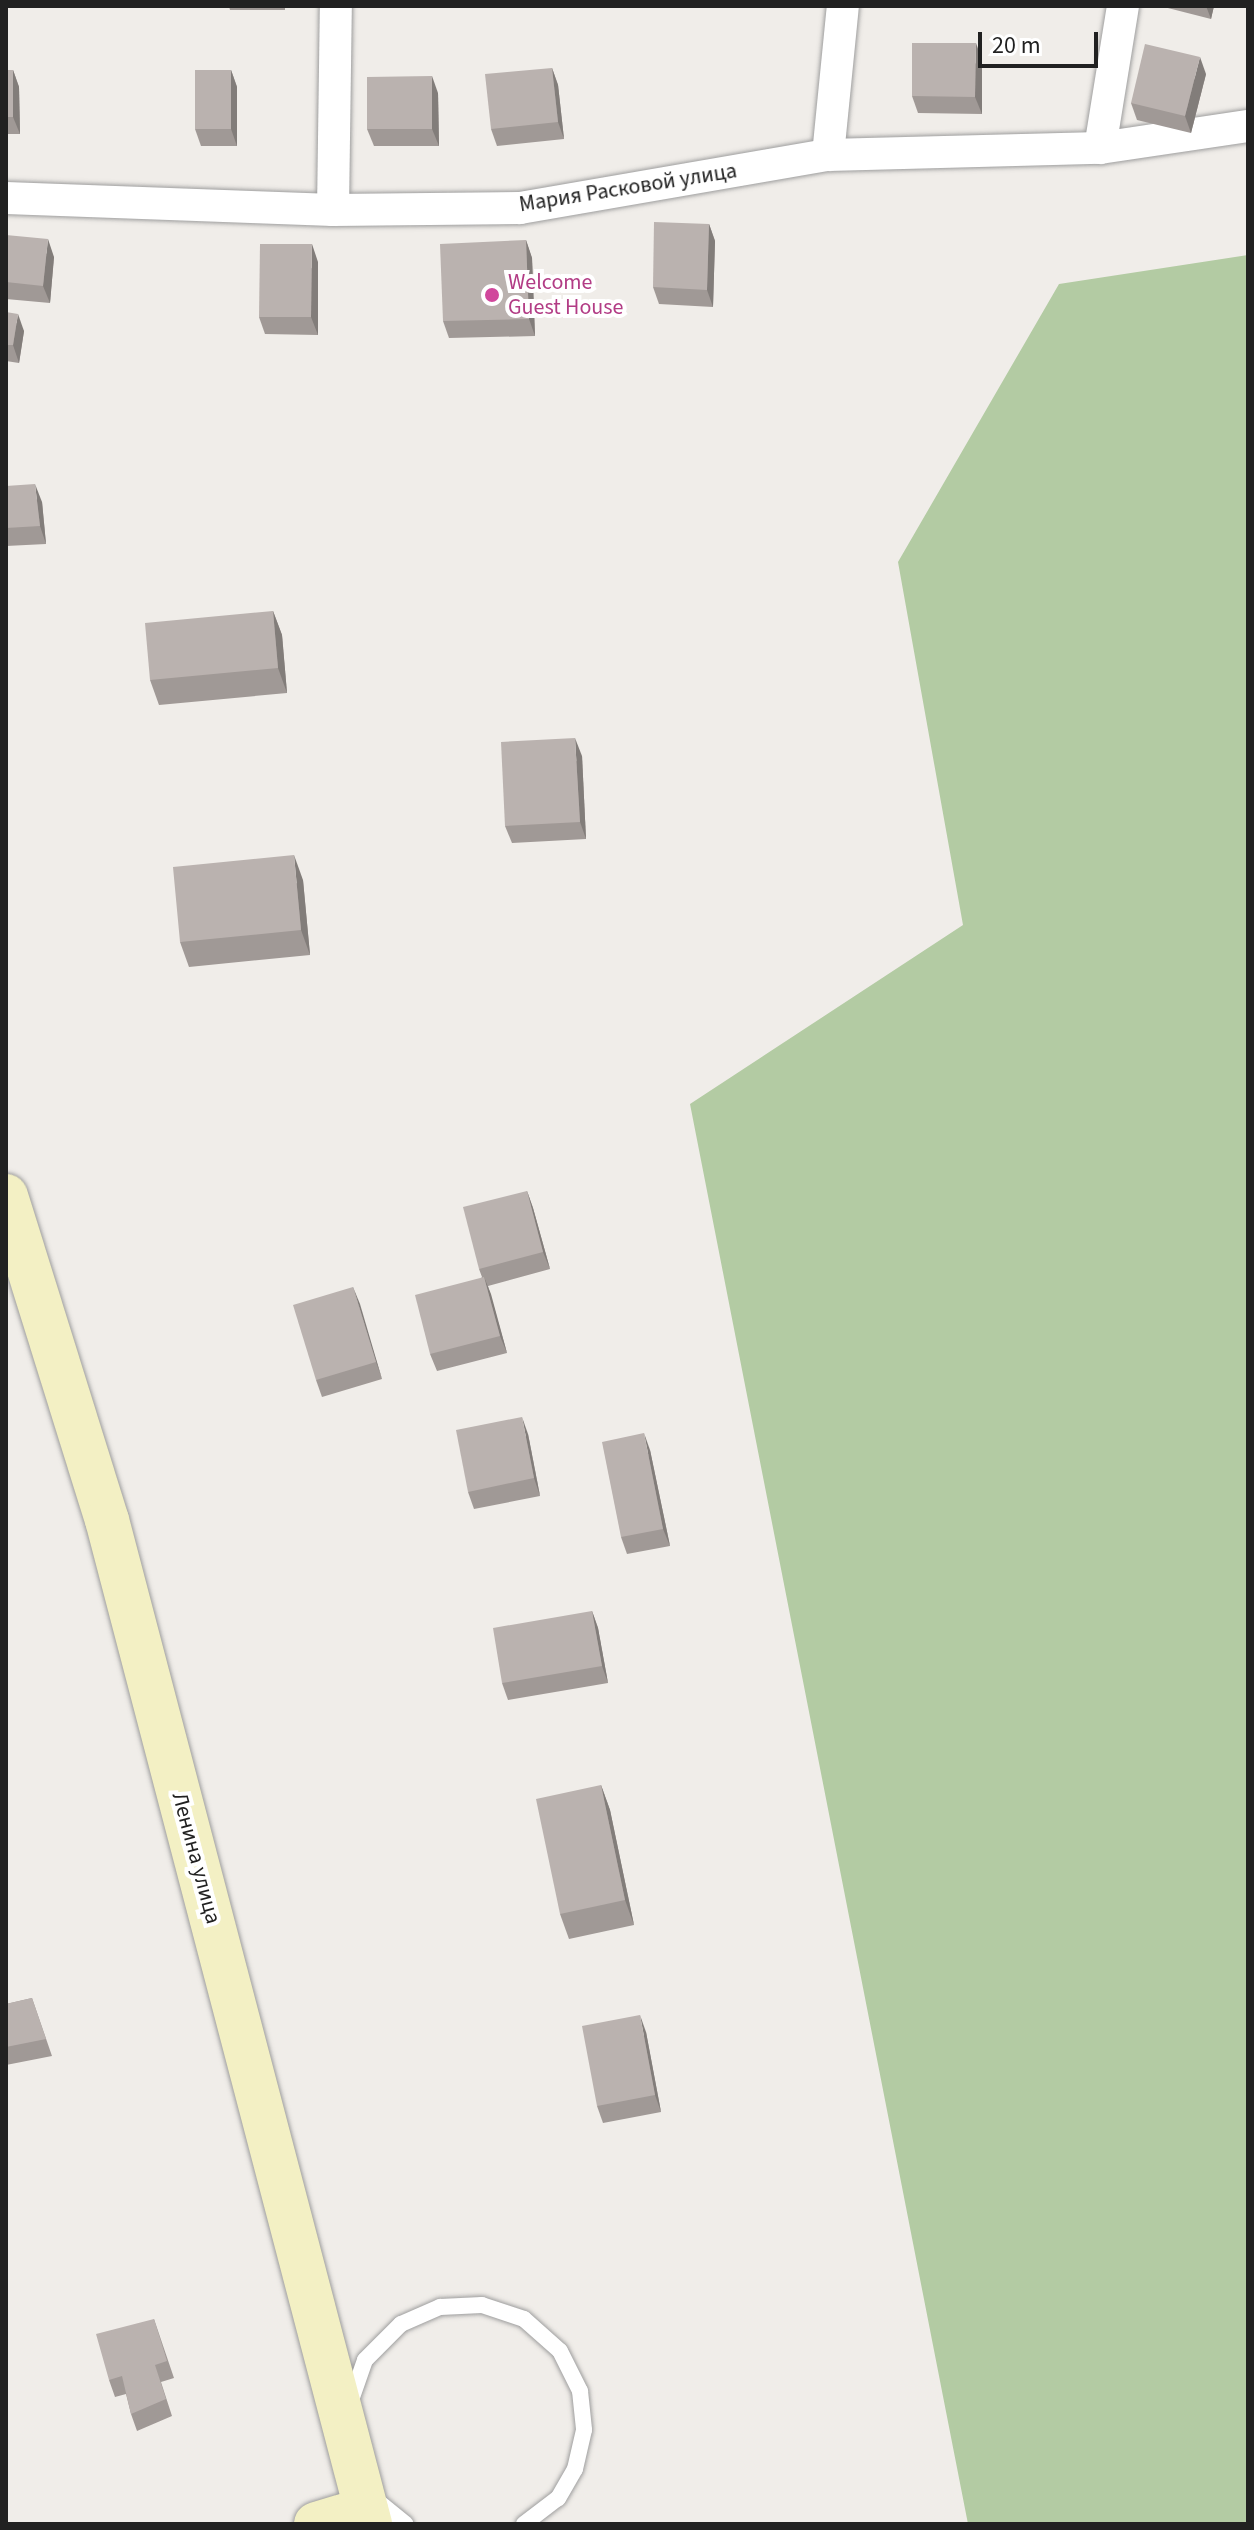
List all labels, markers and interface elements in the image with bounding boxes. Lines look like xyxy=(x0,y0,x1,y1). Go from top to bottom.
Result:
scale bar xyxy=(982,16,1102,66)
text: 20 m xyxy=(992,28,1041,63)
street label: Мария Расковой улица xyxy=(517,158,739,218)
place label: Welcome Guest House xyxy=(508,269,623,320)
marker: Welcome Guest House xyxy=(483,286,501,304)
street label: Ленина улица xyxy=(166,1789,226,1927)

